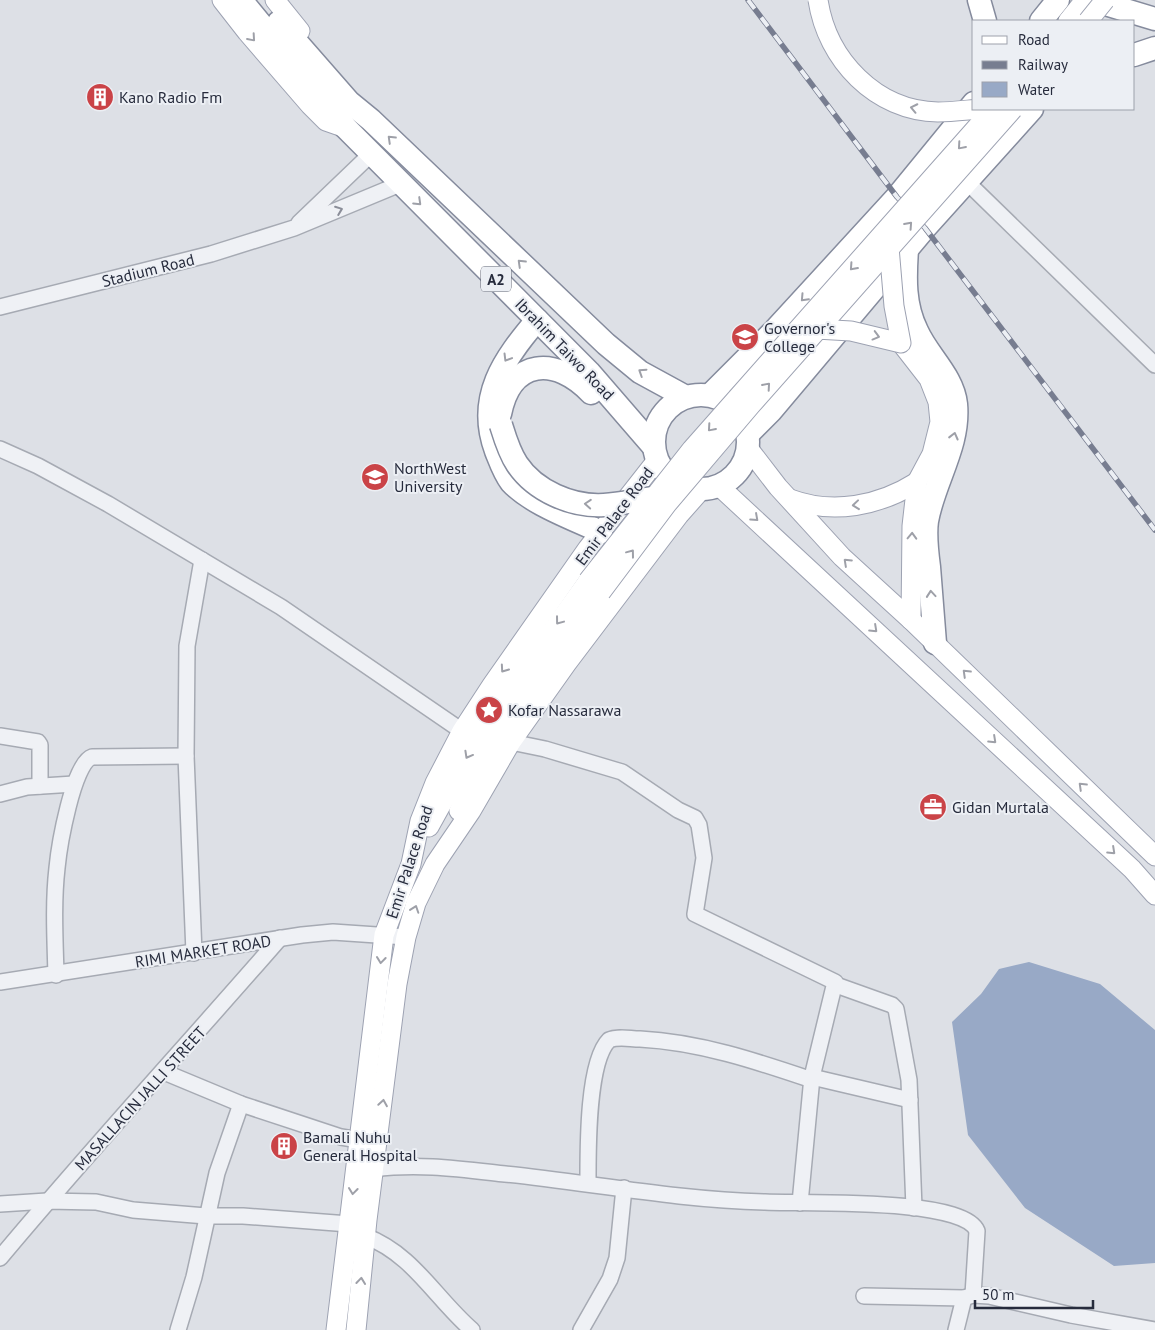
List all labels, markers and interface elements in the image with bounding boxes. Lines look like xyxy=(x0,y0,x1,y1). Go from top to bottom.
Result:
legend xyxy=(972,20,1135,110)
text: Road xyxy=(1018,30,1050,49)
one-way arrow xyxy=(246,33,255,42)
text: Railway xyxy=(1018,55,1068,74)
text: Water xyxy=(1018,80,1055,99)
building icon: Kano Radio Fm xyxy=(85,82,115,112)
place label: Kano Radio Fm xyxy=(119,87,222,107)
one-way arrow xyxy=(910,104,919,114)
one-way arrow xyxy=(388,136,397,145)
one-way arrow xyxy=(958,140,967,149)
one-way arrow xyxy=(412,196,421,205)
one-way arrow xyxy=(335,206,343,216)
one-way arrow xyxy=(903,222,912,231)
street label: Stadium Road xyxy=(100,249,196,291)
one-way arrow xyxy=(518,260,527,269)
one-way arrow xyxy=(850,262,859,271)
road number: A2 xyxy=(481,266,511,292)
one-way arrow xyxy=(801,293,810,302)
street label: Ibrahim Taiwo Road xyxy=(511,294,619,404)
place label: Governor's College xyxy=(764,318,836,356)
school or university icon: Governor's College xyxy=(730,322,760,352)
one-way arrow xyxy=(872,330,880,341)
one-way arrow xyxy=(504,353,514,362)
one-way arrow xyxy=(638,369,648,378)
one-way arrow xyxy=(761,383,770,392)
one-way arrow xyxy=(708,423,717,432)
one-way arrow xyxy=(948,432,959,441)
place label: NorthWest University xyxy=(394,458,467,496)
school or university icon: NorthWest University xyxy=(360,462,390,492)
street label: Emir Palace Road xyxy=(571,463,657,569)
one-way arrow xyxy=(584,499,592,510)
one-way arrow xyxy=(852,499,860,510)
one-way arrow xyxy=(750,513,759,522)
one-way arrow xyxy=(907,532,917,540)
one-way arrow xyxy=(625,550,633,559)
one-way arrow xyxy=(843,559,852,568)
one-way arrow xyxy=(926,590,937,598)
one-way arrow xyxy=(556,615,565,625)
one-way arrow xyxy=(869,623,878,632)
one-way arrow xyxy=(501,663,510,672)
one-way arrow xyxy=(962,669,971,678)
place icon: Kofar Nassarawa xyxy=(474,695,504,725)
place label: Kofar Nassarawa xyxy=(508,700,621,720)
one-way arrow xyxy=(988,734,997,743)
one-way arrow xyxy=(464,750,474,759)
one-way arrow xyxy=(1079,783,1088,792)
office icon: Gidan Murtala xyxy=(918,792,948,822)
place label: Gidan Murtala xyxy=(952,797,1049,817)
street label: Emir Palace Road xyxy=(381,803,437,921)
one-way arrow xyxy=(1106,845,1115,854)
one-way arrow xyxy=(409,905,419,913)
street label: RIMI MARKET ROAD xyxy=(134,930,272,972)
one-way arrow xyxy=(376,957,387,965)
street label: MASALLACIN JALLI STREET xyxy=(70,1022,210,1174)
one-way arrow xyxy=(377,1099,387,1107)
place label: Bamali Nuhu General Hospital xyxy=(303,1127,417,1165)
building icon: Bamali Nuhu General Hospital xyxy=(269,1131,299,1161)
one-way arrow xyxy=(348,1187,359,1195)
one-way arrow xyxy=(355,1277,366,1285)
scale bar xyxy=(975,1278,1092,1310)
text: 50 m xyxy=(982,1285,1015,1304)

